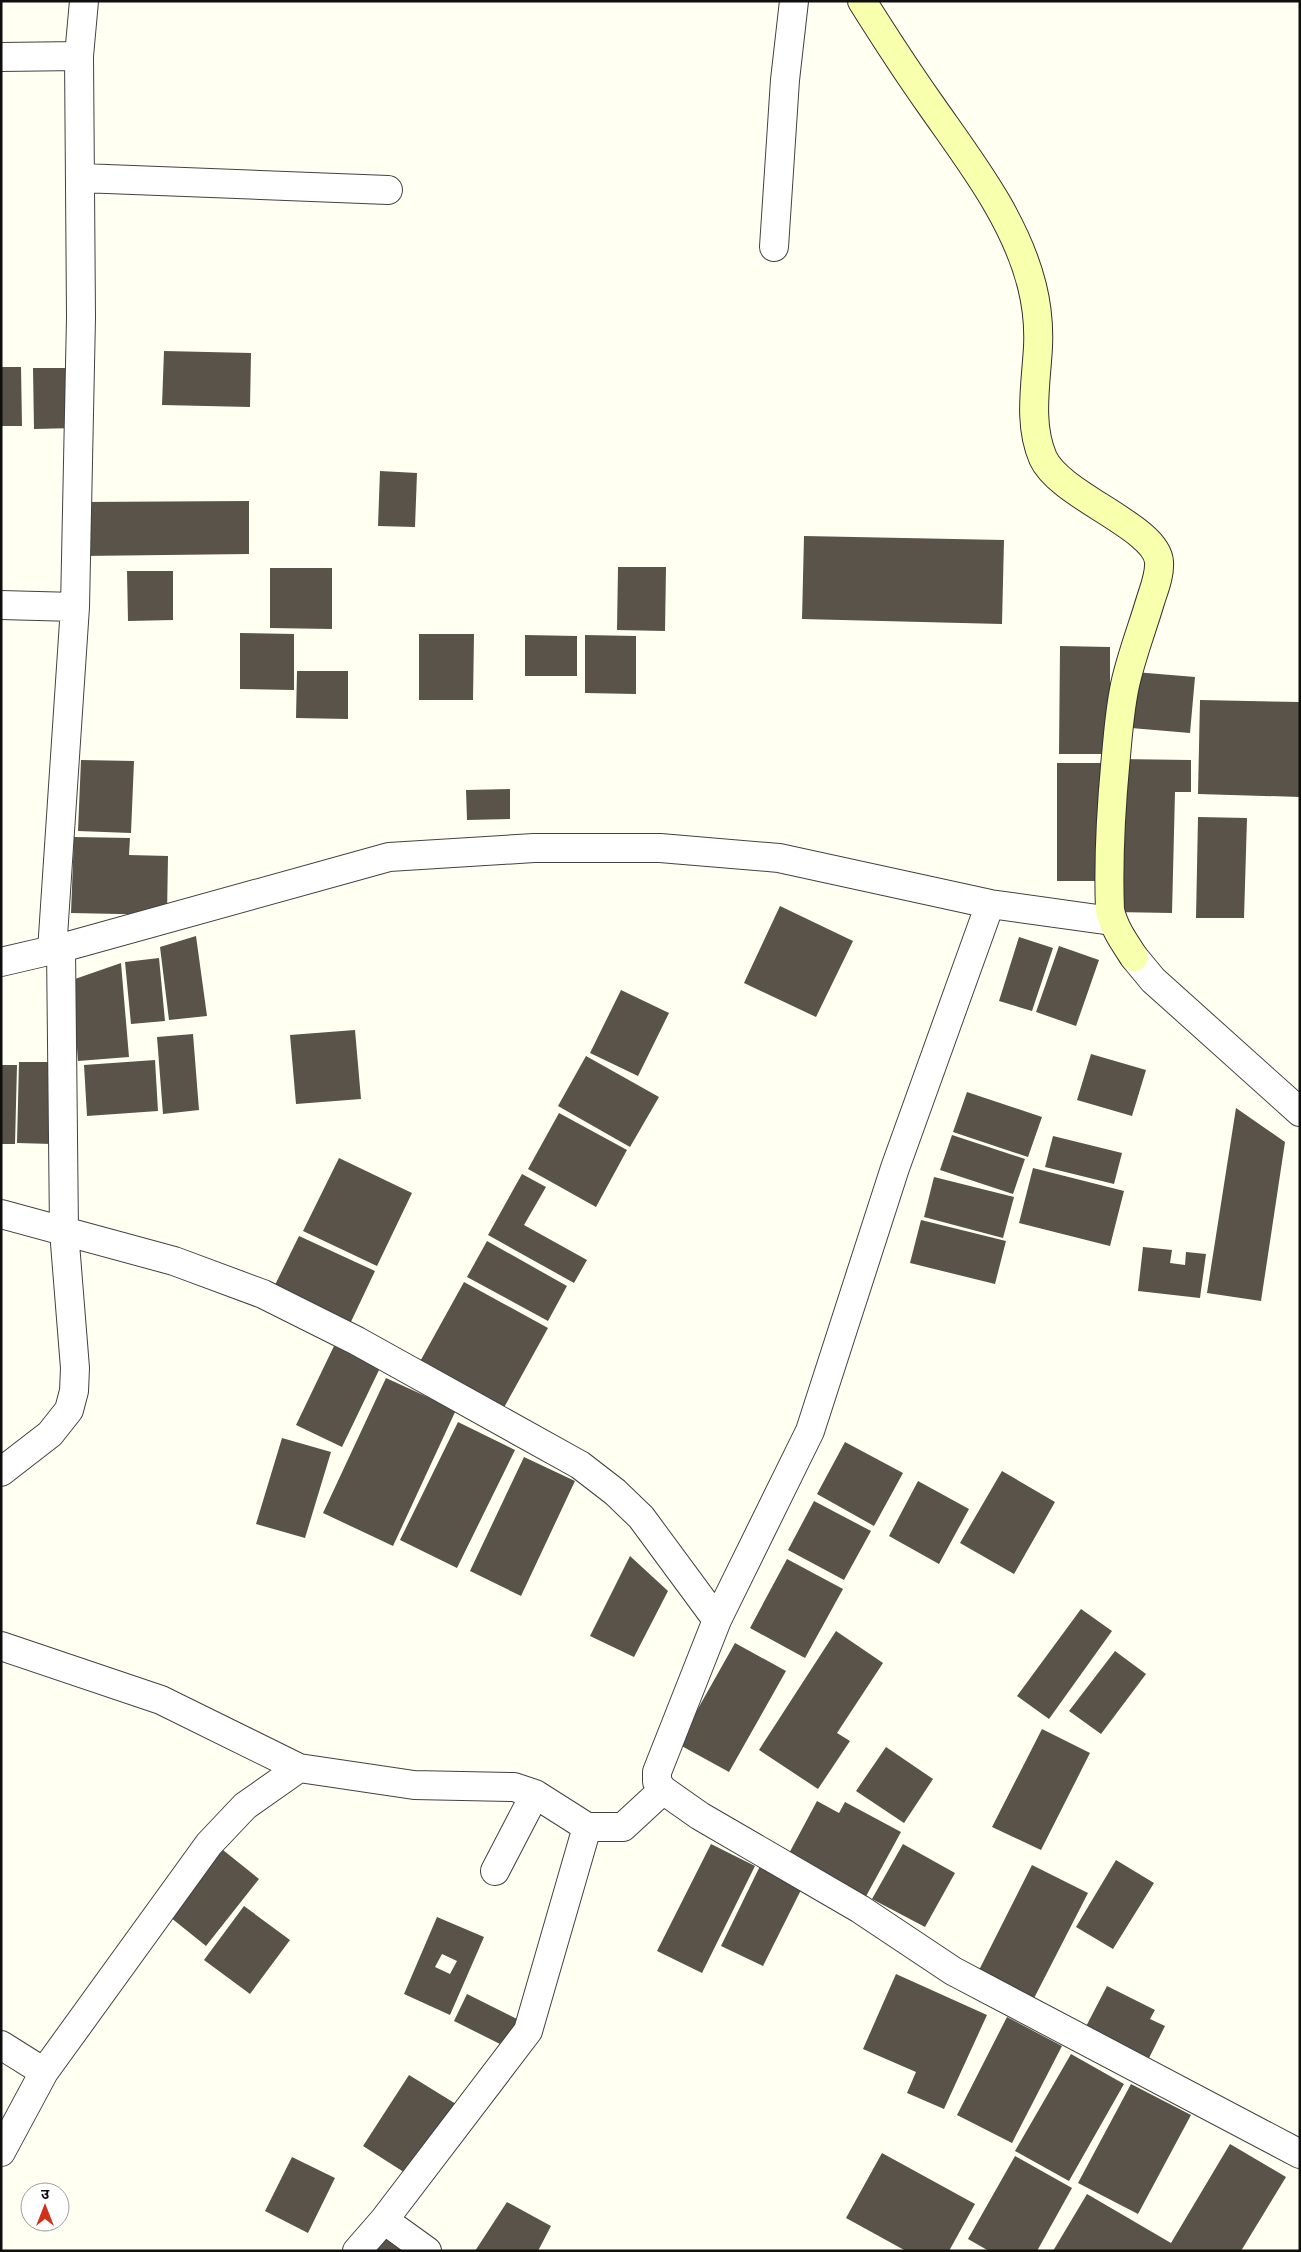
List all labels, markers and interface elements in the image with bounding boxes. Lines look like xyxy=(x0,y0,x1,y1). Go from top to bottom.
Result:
north arrow xyxy=(20,2182,70,2232)
text: उ xyxy=(41,2186,50,2205)

